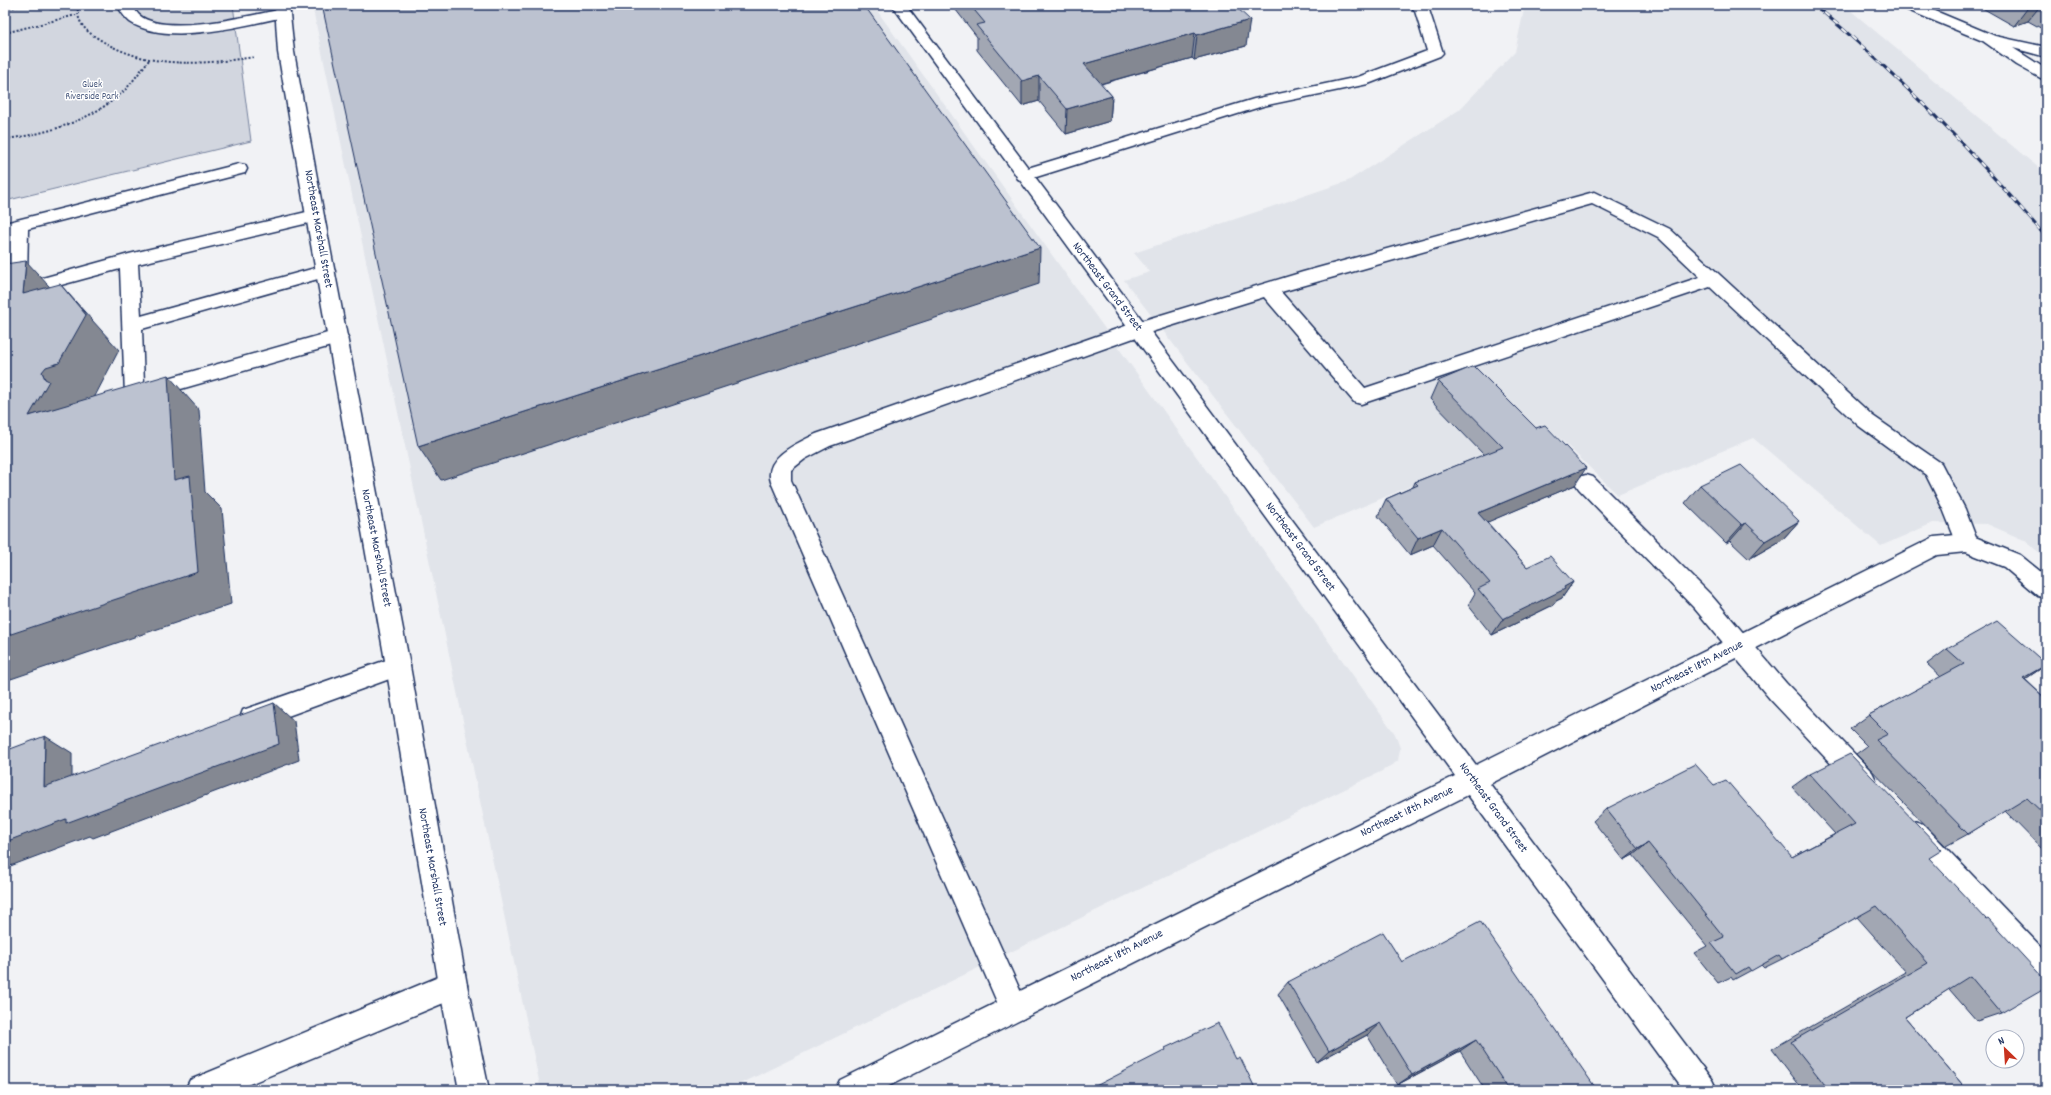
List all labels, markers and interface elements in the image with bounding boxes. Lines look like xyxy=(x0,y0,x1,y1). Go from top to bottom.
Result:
park label: Gluek Riverside Park xyxy=(65,78,119,104)
street label: Northeast Marshall Street xyxy=(299,169,337,290)
street label: Northeast Grand Street xyxy=(1068,239,1147,336)
street label: Northeast Marshall Street xyxy=(356,488,396,609)
street label: Northeast Grand Street xyxy=(1261,499,1340,596)
street label: Northeast 18th Avenue xyxy=(1648,636,1746,698)
street label: Northeast Grand Street xyxy=(1454,759,1532,857)
street label: Northeast 18th Avenue xyxy=(1358,782,1456,842)
street label: Northeast Marshall Street xyxy=(413,807,451,928)
street label: Northeast 18th Avenue xyxy=(1068,925,1166,987)
north arrow xyxy=(1985,1029,2025,1069)
text: N xyxy=(1996,1033,2008,1050)

